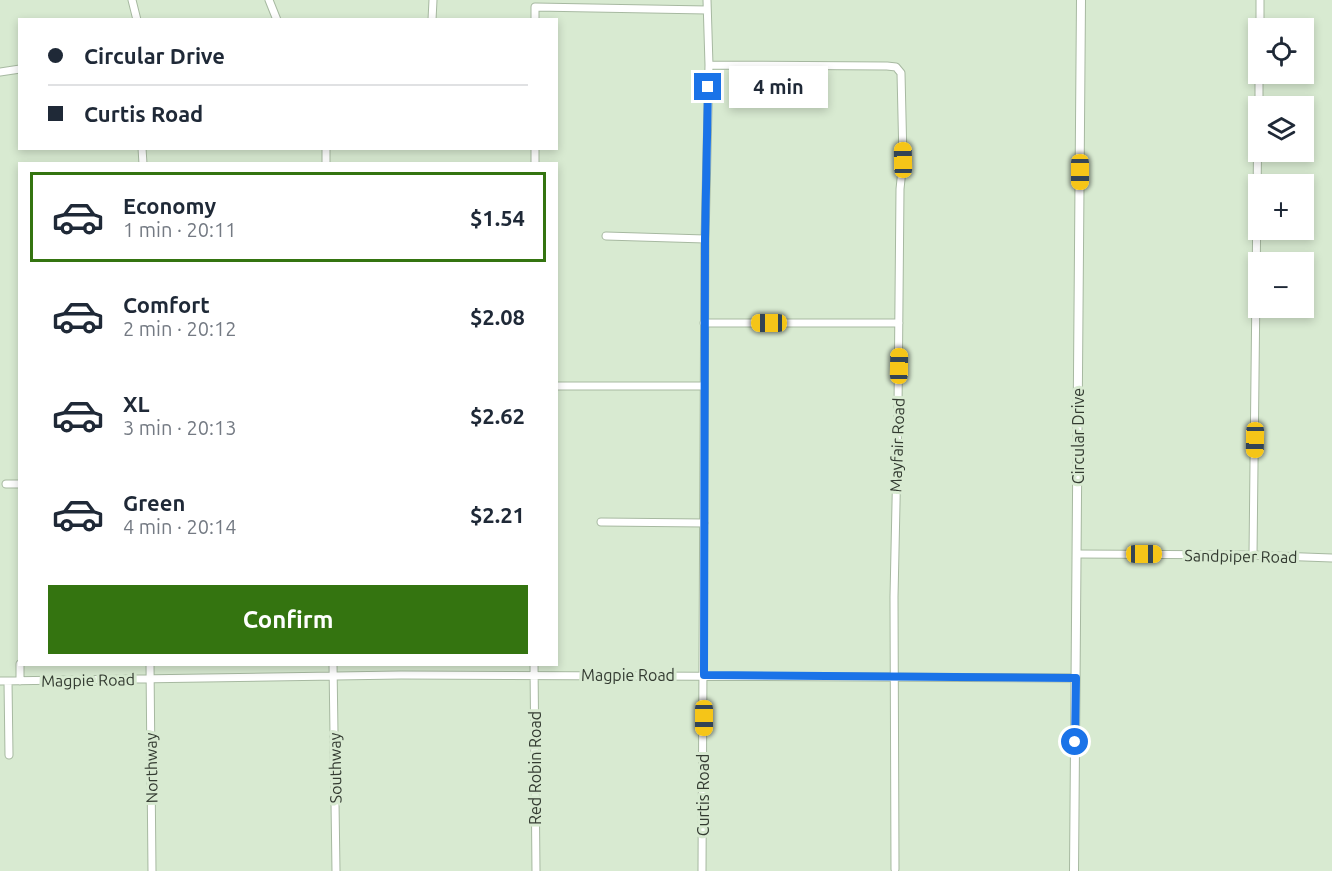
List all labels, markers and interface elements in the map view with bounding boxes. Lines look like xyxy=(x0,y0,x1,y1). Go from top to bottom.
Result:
map controls xyxy=(1248,18,1314,318)
button: locate xyxy=(1248,18,1314,84)
text: Circular Drive xyxy=(84,43,225,68)
callout: 4 min xyxy=(729,66,828,108)
route end xyxy=(694,73,721,100)
text: 4 min xyxy=(753,75,804,98)
button: layers xyxy=(1248,96,1314,162)
text: Curtis Road xyxy=(84,101,203,126)
car xyxy=(894,142,912,178)
car xyxy=(1071,154,1089,190)
button: + xyxy=(1248,174,1314,240)
icon: car xyxy=(51,190,105,244)
text: Economy xyxy=(123,193,216,218)
text: $1.54 xyxy=(470,205,525,230)
text: 1 min · 20:11 xyxy=(123,218,237,241)
button: − xyxy=(1248,252,1314,318)
icon: car xyxy=(51,289,105,343)
text: Comfort xyxy=(123,292,210,317)
text: $2.08 xyxy=(470,304,525,329)
car xyxy=(751,314,787,332)
text: 2 min · 20:12 xyxy=(123,317,237,340)
car xyxy=(890,348,908,384)
icon: car xyxy=(51,388,105,442)
street label: Circular Drive xyxy=(1069,388,1087,484)
text: XL xyxy=(123,391,150,416)
street label: Mayfair Road xyxy=(886,397,908,493)
text: $2.62 xyxy=(470,403,525,428)
text: 3 min · 20:13 xyxy=(123,416,237,439)
car xyxy=(1246,422,1264,458)
icon: car xyxy=(51,487,105,541)
text: Green xyxy=(123,490,185,515)
text: $2.21 xyxy=(470,502,525,527)
text: 4 min · 20:14 xyxy=(123,515,237,538)
car xyxy=(1126,545,1162,563)
street label: Sandpiper Road xyxy=(1184,546,1298,566)
button: Confirm xyxy=(48,585,528,654)
street label: Magpie Road xyxy=(581,666,675,684)
street label: Magpie Road xyxy=(41,670,135,690)
car xyxy=(695,700,713,736)
street label: Red Robin Road xyxy=(526,711,544,825)
route start xyxy=(1061,728,1088,755)
street label: Northway xyxy=(141,732,161,803)
street label: Southway xyxy=(325,732,345,803)
street label: Curtis Road xyxy=(694,754,712,836)

